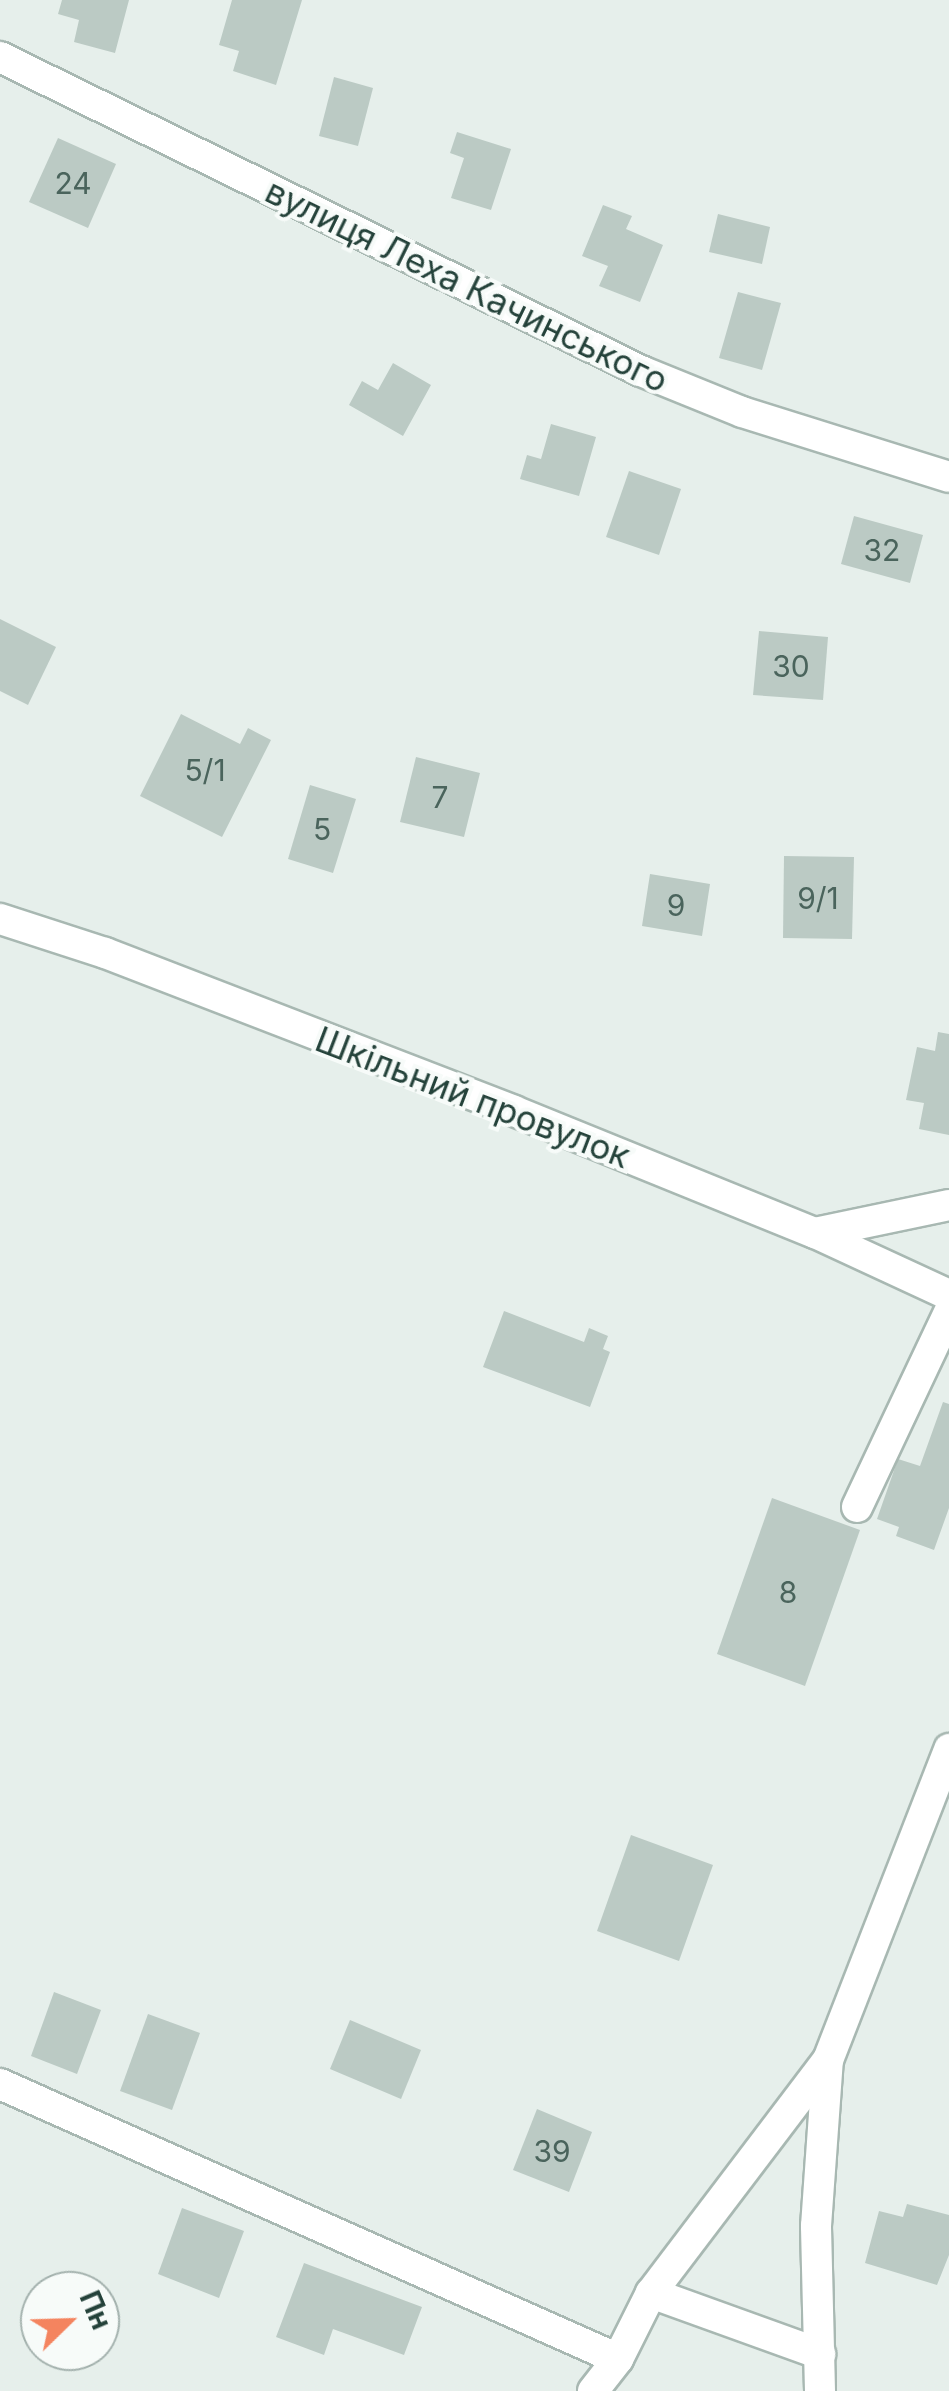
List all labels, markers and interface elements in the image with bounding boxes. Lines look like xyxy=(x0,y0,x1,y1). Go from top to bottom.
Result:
house number: 24 xyxy=(54,165,92,201)
street label: вулиця Леха Качинського xyxy=(259,169,675,401)
house number: 32 xyxy=(864,532,900,568)
house number: 30 xyxy=(772,648,810,684)
house number: 5/1 xyxy=(184,752,226,788)
house number: 7 xyxy=(432,779,448,815)
house number: 5 xyxy=(313,811,331,847)
house number: 9/1 xyxy=(797,880,839,916)
house number: 9 xyxy=(667,887,685,923)
street label: Шкільний провулок xyxy=(310,1018,636,1176)
house number: 8 xyxy=(779,1574,797,1610)
house number: 39 xyxy=(533,2133,571,2169)
north arrow xyxy=(20,2271,120,2371)
text: Пн xyxy=(73,2286,119,2334)

